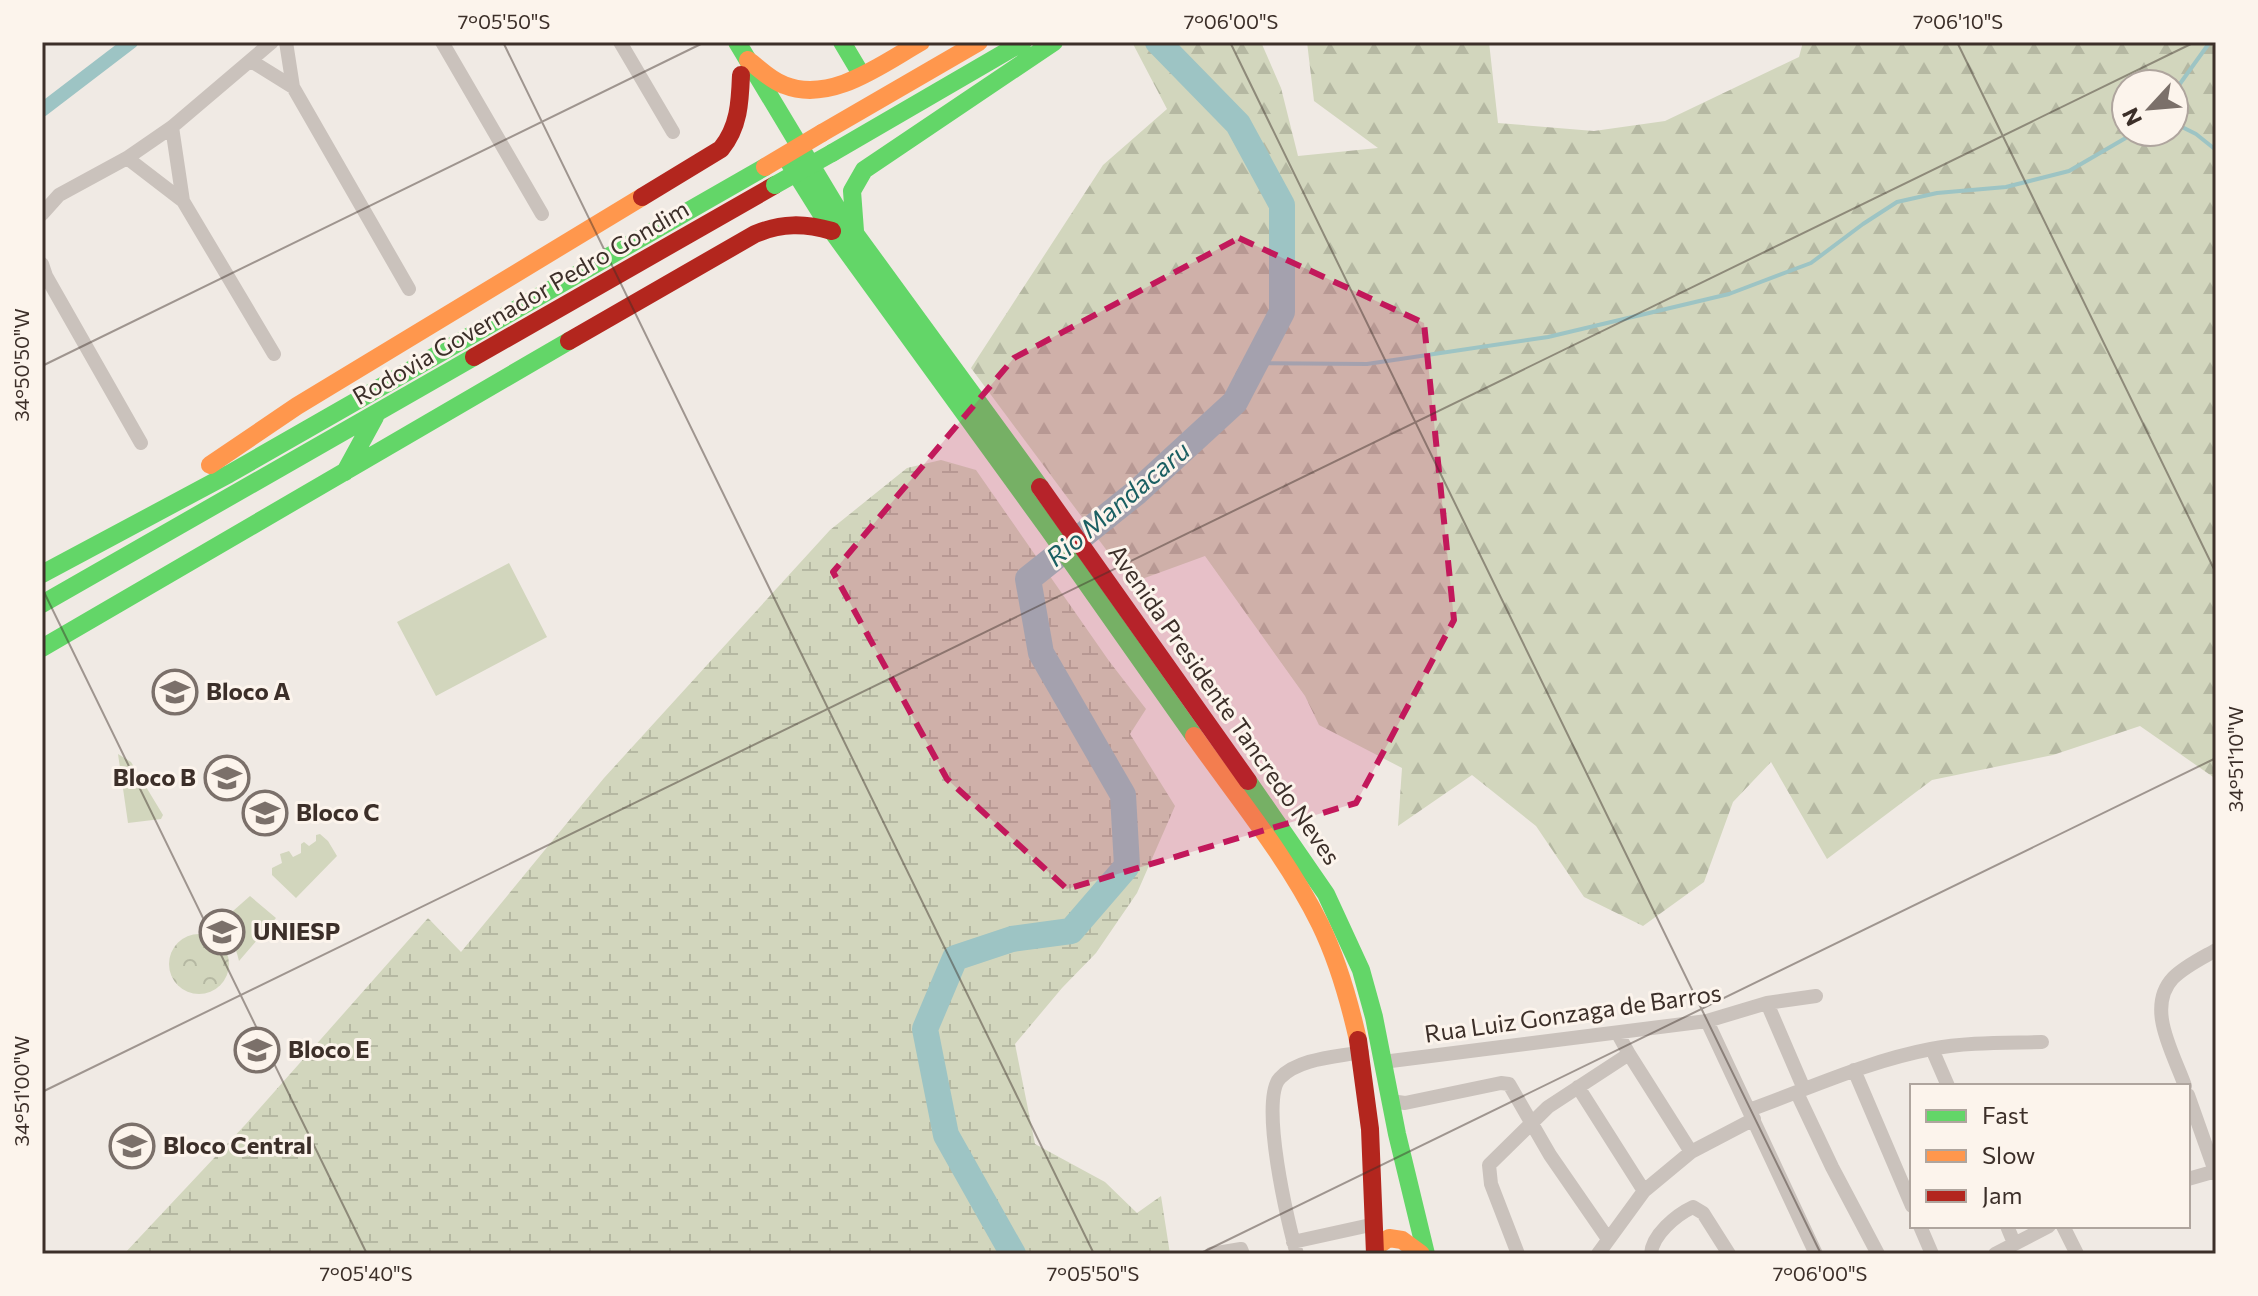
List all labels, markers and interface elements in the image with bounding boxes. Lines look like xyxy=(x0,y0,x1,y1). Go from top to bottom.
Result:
text: 7°05'50"S xyxy=(458,9,550,33)
text: 7°06'00"S xyxy=(1184,9,1278,33)
text: 7°06'10"S xyxy=(1913,9,2003,33)
north arrow xyxy=(2110,68,2190,148)
text: N xyxy=(2116,104,2147,130)
street label: Rodovia Governador Pedro Gondim xyxy=(347,193,693,410)
text: 34°50'50"W xyxy=(9,308,33,422)
water label: Rio Mandacaru xyxy=(1039,434,1195,572)
street label: Avenida Presidente Tancredo Neves xyxy=(1103,538,1347,870)
school or university icon: Bloco A xyxy=(151,668,199,716)
place label: Bloco A xyxy=(206,676,291,705)
text: 34°51'10"W xyxy=(2223,706,2247,812)
school or university icon: Bloco B xyxy=(203,754,251,802)
place label: Bloco B xyxy=(113,762,196,791)
school or university icon: Bloco C xyxy=(241,789,289,837)
place label: Bloco C xyxy=(296,797,380,826)
school or university icon: UNIESP xyxy=(198,908,246,956)
place label: UNIESP xyxy=(253,916,340,945)
street label: Rua Luiz Gonzaga de Barros xyxy=(1423,977,1723,1048)
school or university icon: Bloco E xyxy=(233,1026,281,1074)
place label: Bloco E xyxy=(288,1034,370,1063)
text: 34°51'00"W xyxy=(9,1036,33,1146)
legend xyxy=(1910,1084,2190,1228)
text: Fast xyxy=(1982,1100,2029,1129)
school or university icon: Bloco Central xyxy=(108,1122,156,1170)
place label: Bloco Central xyxy=(163,1130,312,1159)
text: Slow xyxy=(1982,1140,2035,1169)
text: Jam xyxy=(1982,1180,2022,1209)
text: 7°05'40"S xyxy=(320,1261,412,1285)
text: 7°05'50"S xyxy=(1047,1261,1139,1285)
text: 7°06'00"S xyxy=(1773,1261,1867,1285)

